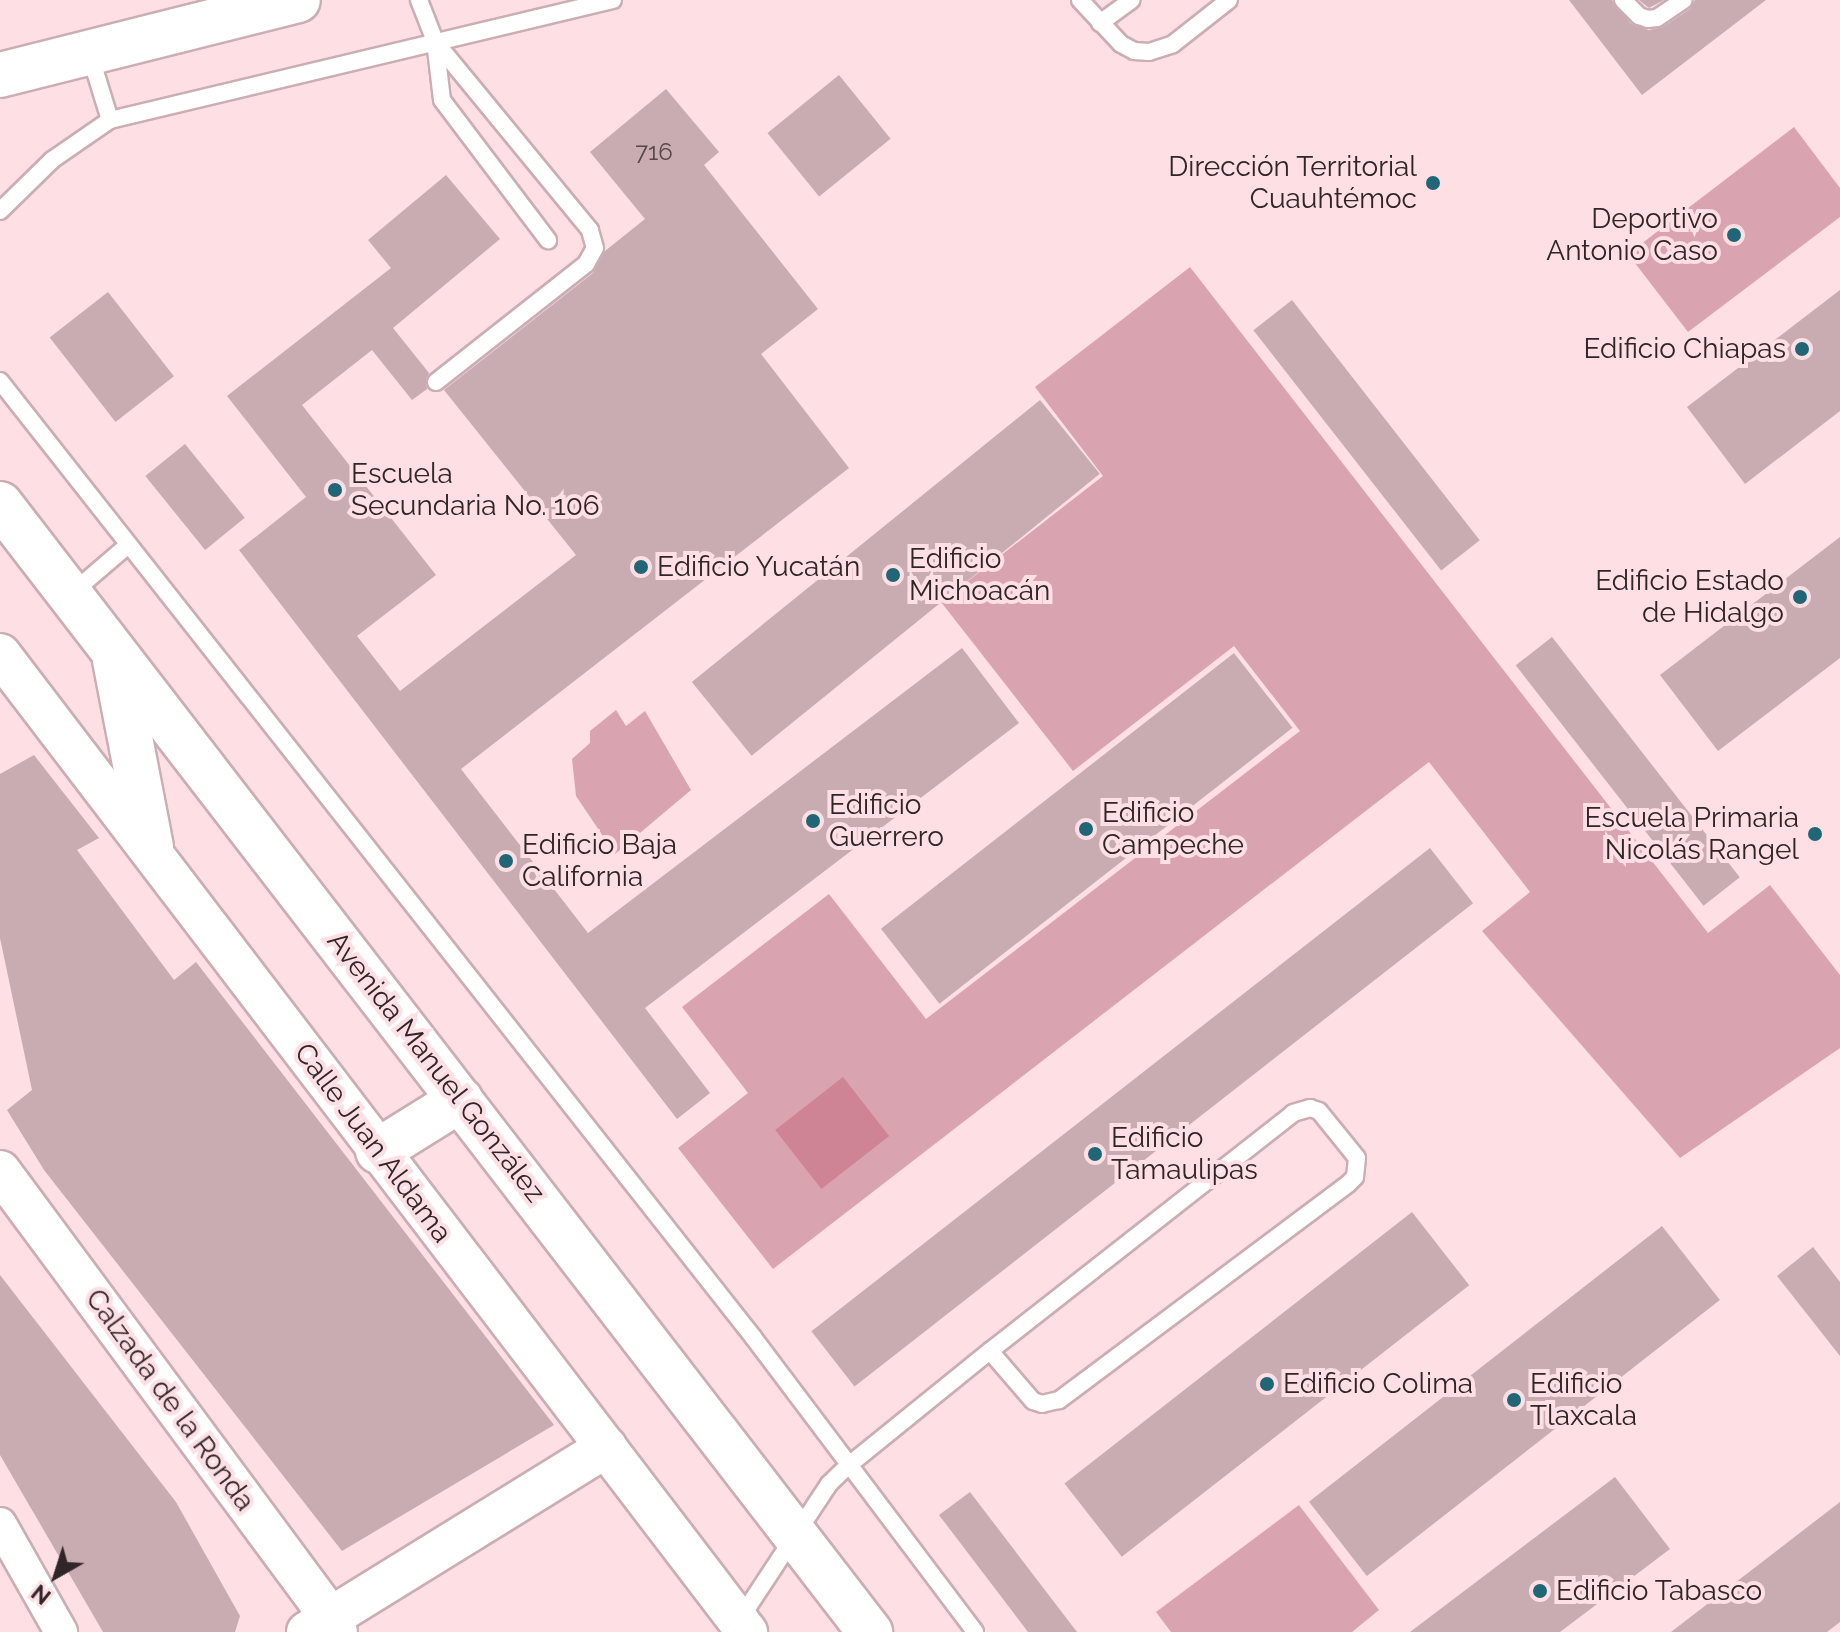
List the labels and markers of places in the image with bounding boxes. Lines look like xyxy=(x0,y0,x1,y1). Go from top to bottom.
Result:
place label: Dirección Territorial Cuauhtémoc xyxy=(1167,150,1417,216)
marker: Dirección Territorial Cuauhtémoc xyxy=(1424,174,1442,192)
place label: Deportivo Antonio Caso xyxy=(1546,202,1718,268)
marker: Deportivo Antonio Caso xyxy=(1725,226,1743,244)
place label: Edificio Chiapas xyxy=(1583,332,1786,366)
marker: Edificio Chiapas xyxy=(1793,340,1811,358)
place label: Escuela Secundaria No. 106 xyxy=(351,457,600,523)
marker: Escuela Secundaria No. 106 xyxy=(326,481,344,499)
place label: Edificio Michoacán xyxy=(909,542,1050,608)
place label: Edificio Yucatán xyxy=(657,550,861,584)
marker: Edificio Yucatán xyxy=(632,558,650,576)
place label: Edificio Estado de Hidalgo xyxy=(1595,564,1784,630)
marker: Edificio Michoacán xyxy=(884,566,902,584)
marker: Edificio Estado de Hidalgo xyxy=(1791,588,1809,606)
place label: Edificio Guerrero xyxy=(829,788,944,854)
place label: Edificio Campeche xyxy=(1102,796,1244,862)
place label: Escuela Primaria Nicolás Rangel xyxy=(1584,801,1799,867)
marker: Edificio Guerrero xyxy=(804,812,822,830)
marker: Edificio Campeche xyxy=(1077,820,1095,838)
marker: Escuela Primaria Nicolás Rangel xyxy=(1806,825,1824,843)
place label: Edificio Baja California xyxy=(522,828,677,894)
marker: Edificio Baja California xyxy=(497,852,515,870)
place label: Edificio Tamaulipas xyxy=(1111,1121,1258,1187)
marker: Edificio Tamaulipas xyxy=(1086,1145,1104,1163)
place label: Edificio Colima xyxy=(1283,1367,1473,1401)
place label: Edificio Tlaxcala xyxy=(1530,1367,1637,1433)
marker: Edificio Colima xyxy=(1258,1375,1276,1393)
marker: Edificio Tlaxcala xyxy=(1505,1391,1523,1409)
place label: Edificio Tabasco xyxy=(1556,1574,1763,1608)
marker: Edificio Tabasco xyxy=(1531,1582,1549,1600)

